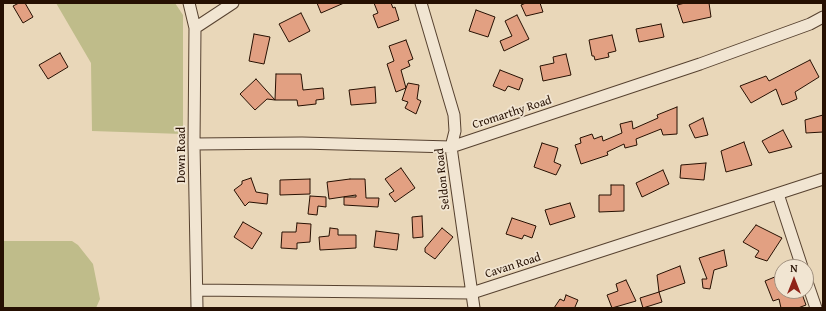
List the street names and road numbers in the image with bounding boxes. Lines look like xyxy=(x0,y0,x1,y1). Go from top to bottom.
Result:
street label: Cromarthy Road xyxy=(471,93,553,133)
street label: Down Road xyxy=(175,127,189,183)
street label: Seldon Road xyxy=(433,147,453,211)
street label: Cavan Road xyxy=(483,250,543,282)

